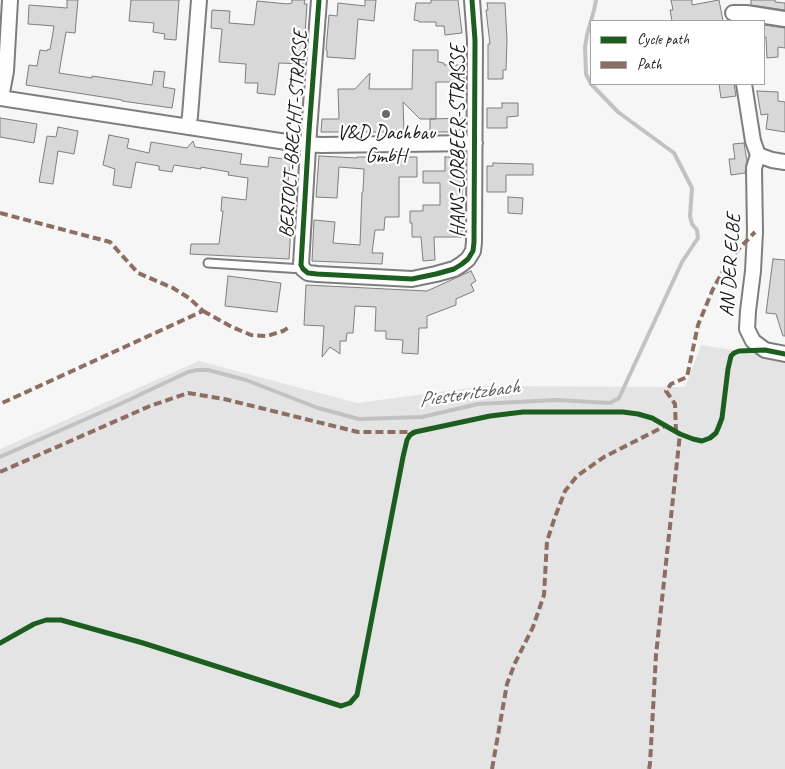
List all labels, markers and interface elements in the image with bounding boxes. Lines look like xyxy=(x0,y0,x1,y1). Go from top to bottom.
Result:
legend xyxy=(590,20,765,85)
street label: BERTOLT-BRECHT-STRASSE xyxy=(275,29,313,239)
text: Cycle path xyxy=(637,30,689,49)
street label: HANS-LORBEER-STRASSE xyxy=(447,45,471,237)
text: Path xyxy=(637,55,662,74)
marker: V&D Dachbau GmbH xyxy=(380,108,392,120)
place label: V&D Dachbau GmbH xyxy=(337,122,435,169)
street label: AN DER ELBE xyxy=(715,213,747,317)
water label: Piesteritzbach xyxy=(417,374,521,414)

